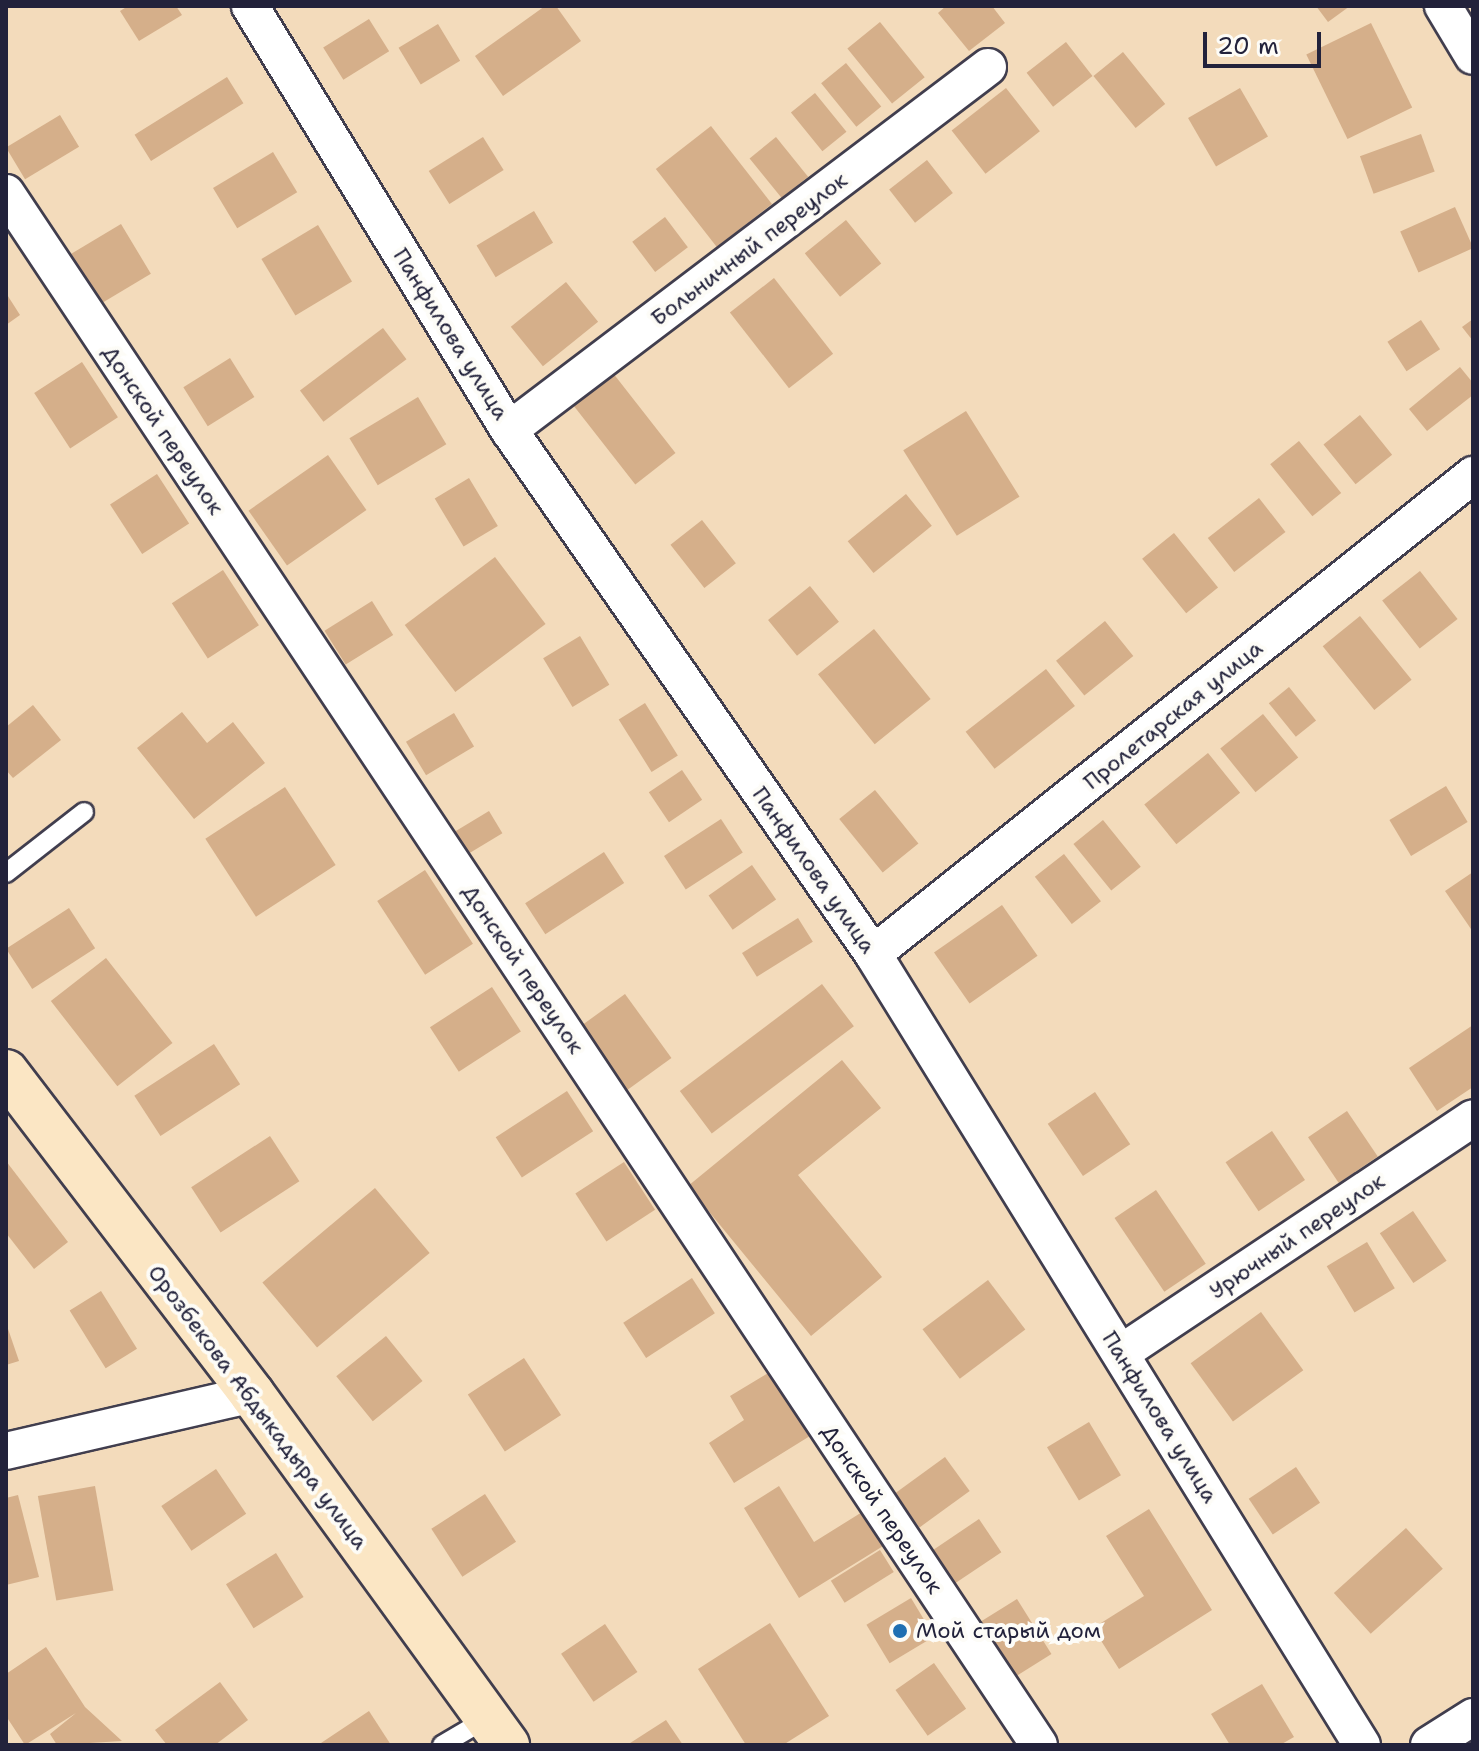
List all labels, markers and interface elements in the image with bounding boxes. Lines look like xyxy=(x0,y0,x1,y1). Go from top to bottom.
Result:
scale bar xyxy=(1207,16,1325,66)
text: 20 m xyxy=(1217,30,1279,62)
street label: Больничный переулок xyxy=(646,167,852,331)
street label: Панфилова улица xyxy=(388,243,514,425)
street label: Донской переулок xyxy=(97,340,229,520)
street label: Пролетарская улица xyxy=(1078,635,1268,795)
street label: Панфилова улица xyxy=(747,782,881,958)
street label: Донской переулок xyxy=(457,879,589,1059)
street label: Урючный переулок xyxy=(1204,1168,1390,1304)
street label: Орозбекова Абдыкадыра улица xyxy=(142,1260,374,1554)
street label: Панфилова улица xyxy=(1097,1326,1223,1508)
street label: Донской переулок xyxy=(816,1419,948,1599)
place label: Мой старый дом xyxy=(916,1618,1101,1644)
marker: Мой старый дом xyxy=(891,1622,909,1640)

